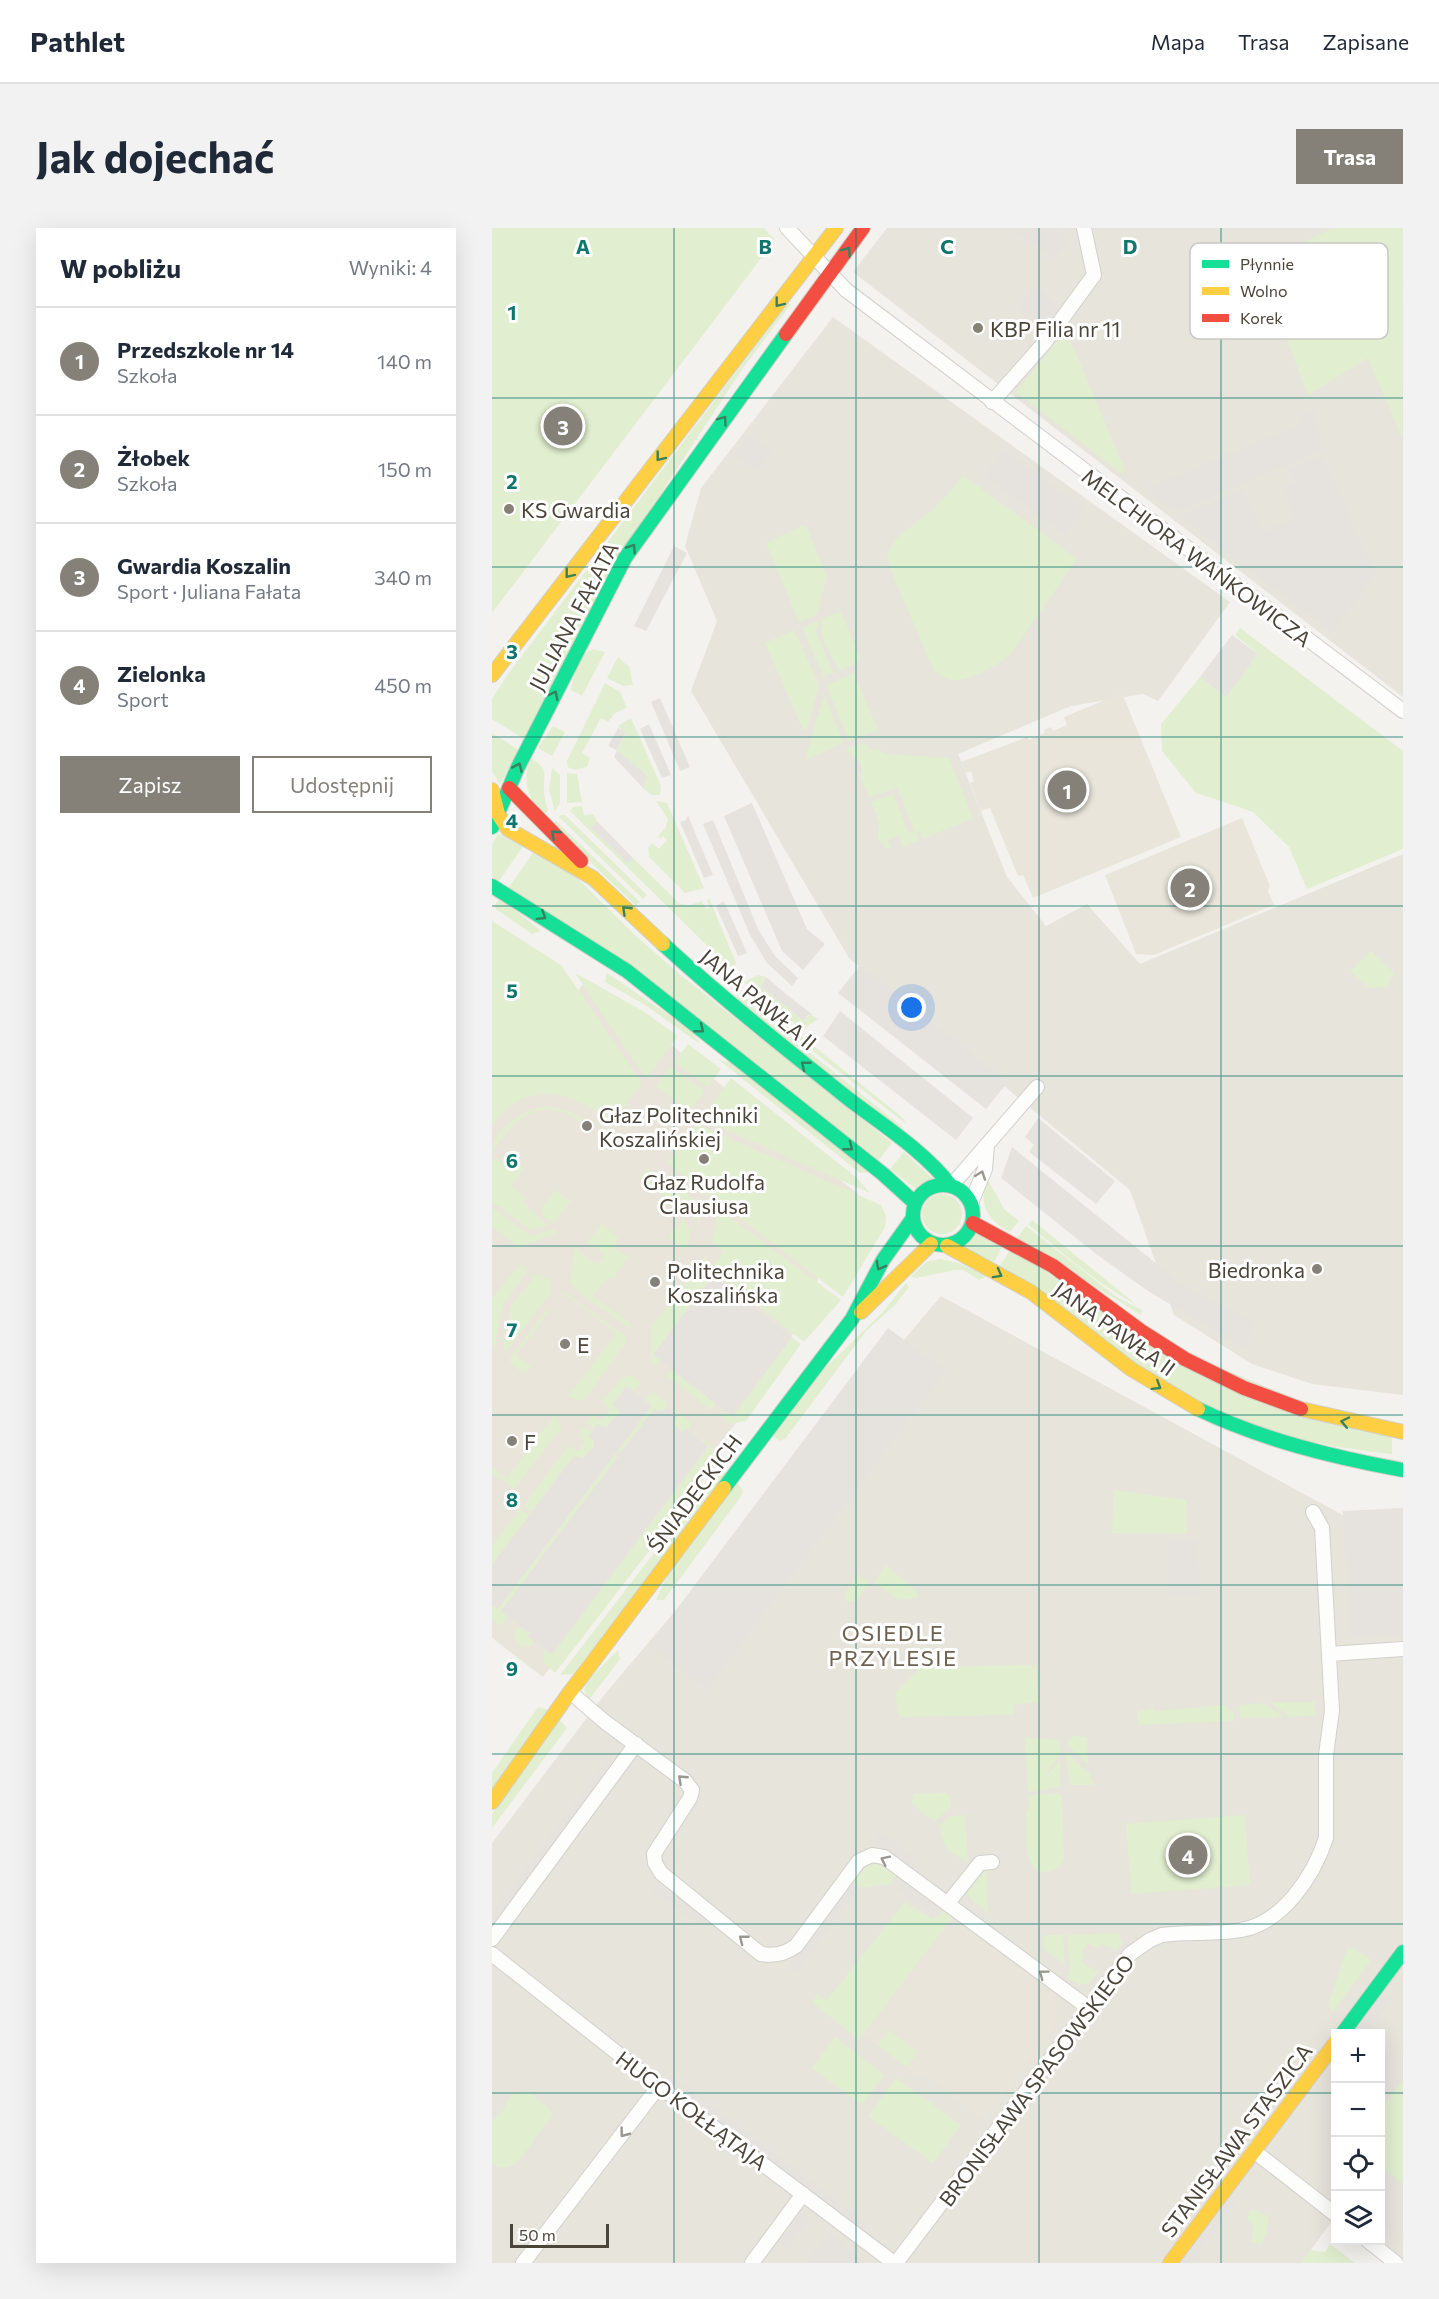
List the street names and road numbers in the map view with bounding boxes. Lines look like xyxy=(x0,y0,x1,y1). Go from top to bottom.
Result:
street label: MELCHIORA WAŃKOWICZA xyxy=(1077,463,1317,651)
street label: JULIANA FAŁATA xyxy=(523,537,623,695)
street label: JANA PAWŁA II xyxy=(696,943,822,1055)
street label: JANA PAWŁA II xyxy=(1050,1276,1180,1380)
street label: ŚNIADECKICH xyxy=(642,1429,746,1557)
street label: BRONISŁAWA SPASOWSKIEGO xyxy=(933,1949,1139,2211)
street label: STANISŁAWA STASZICA xyxy=(1155,2039,1317,2241)
street label: HUGO KOŁŁĄTAJA xyxy=(612,2045,772,2175)

